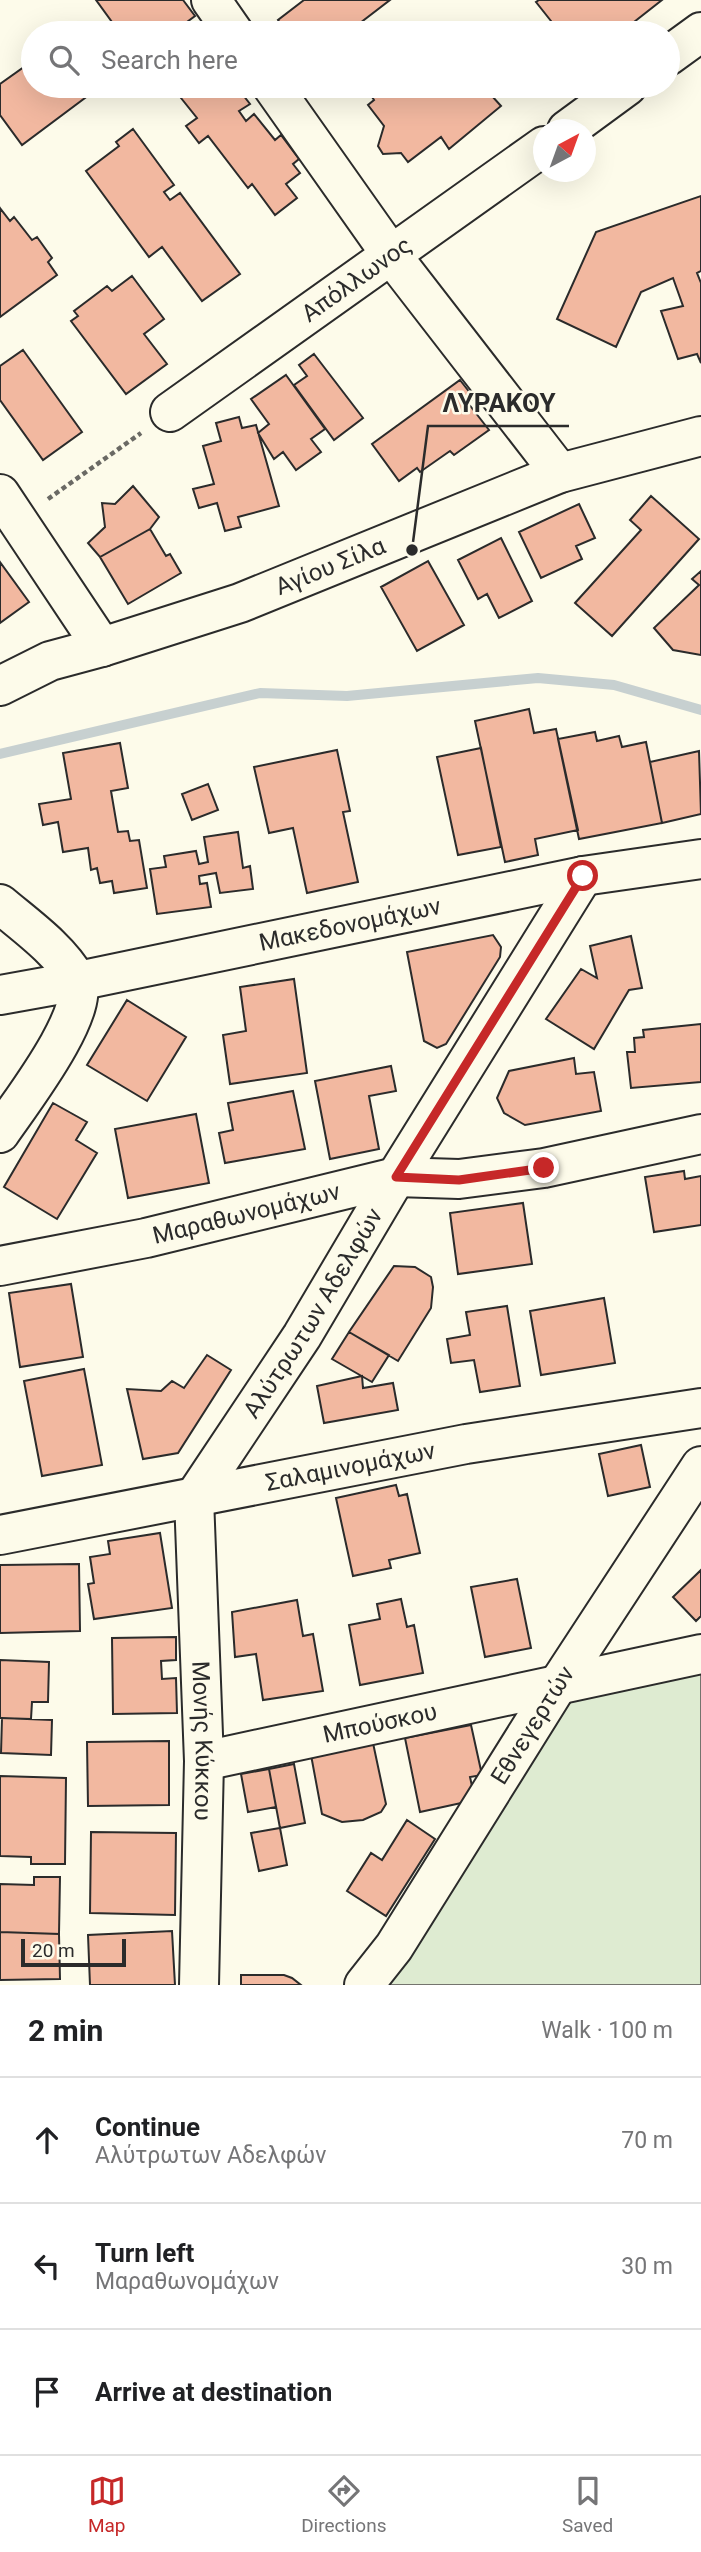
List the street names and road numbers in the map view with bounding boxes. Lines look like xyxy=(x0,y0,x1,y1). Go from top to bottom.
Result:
street label: Απόλλωνος xyxy=(296,231,417,328)
street label: Αγίου Σίλα xyxy=(271,531,390,601)
street label: Μακεδονομάχων xyxy=(257,892,444,957)
street label: Μαραθωνομάχων xyxy=(150,1177,343,1250)
street label: Αλύτρωτων Αδελφών xyxy=(237,1203,389,1423)
street label: Σαλαμινομάχων xyxy=(263,1436,438,1497)
street label: Μονής Κύκκου xyxy=(186,1660,218,1821)
street label: Εθνεγερτών xyxy=(485,1660,580,1789)
street label: Μπούσκου xyxy=(320,1697,440,1749)

